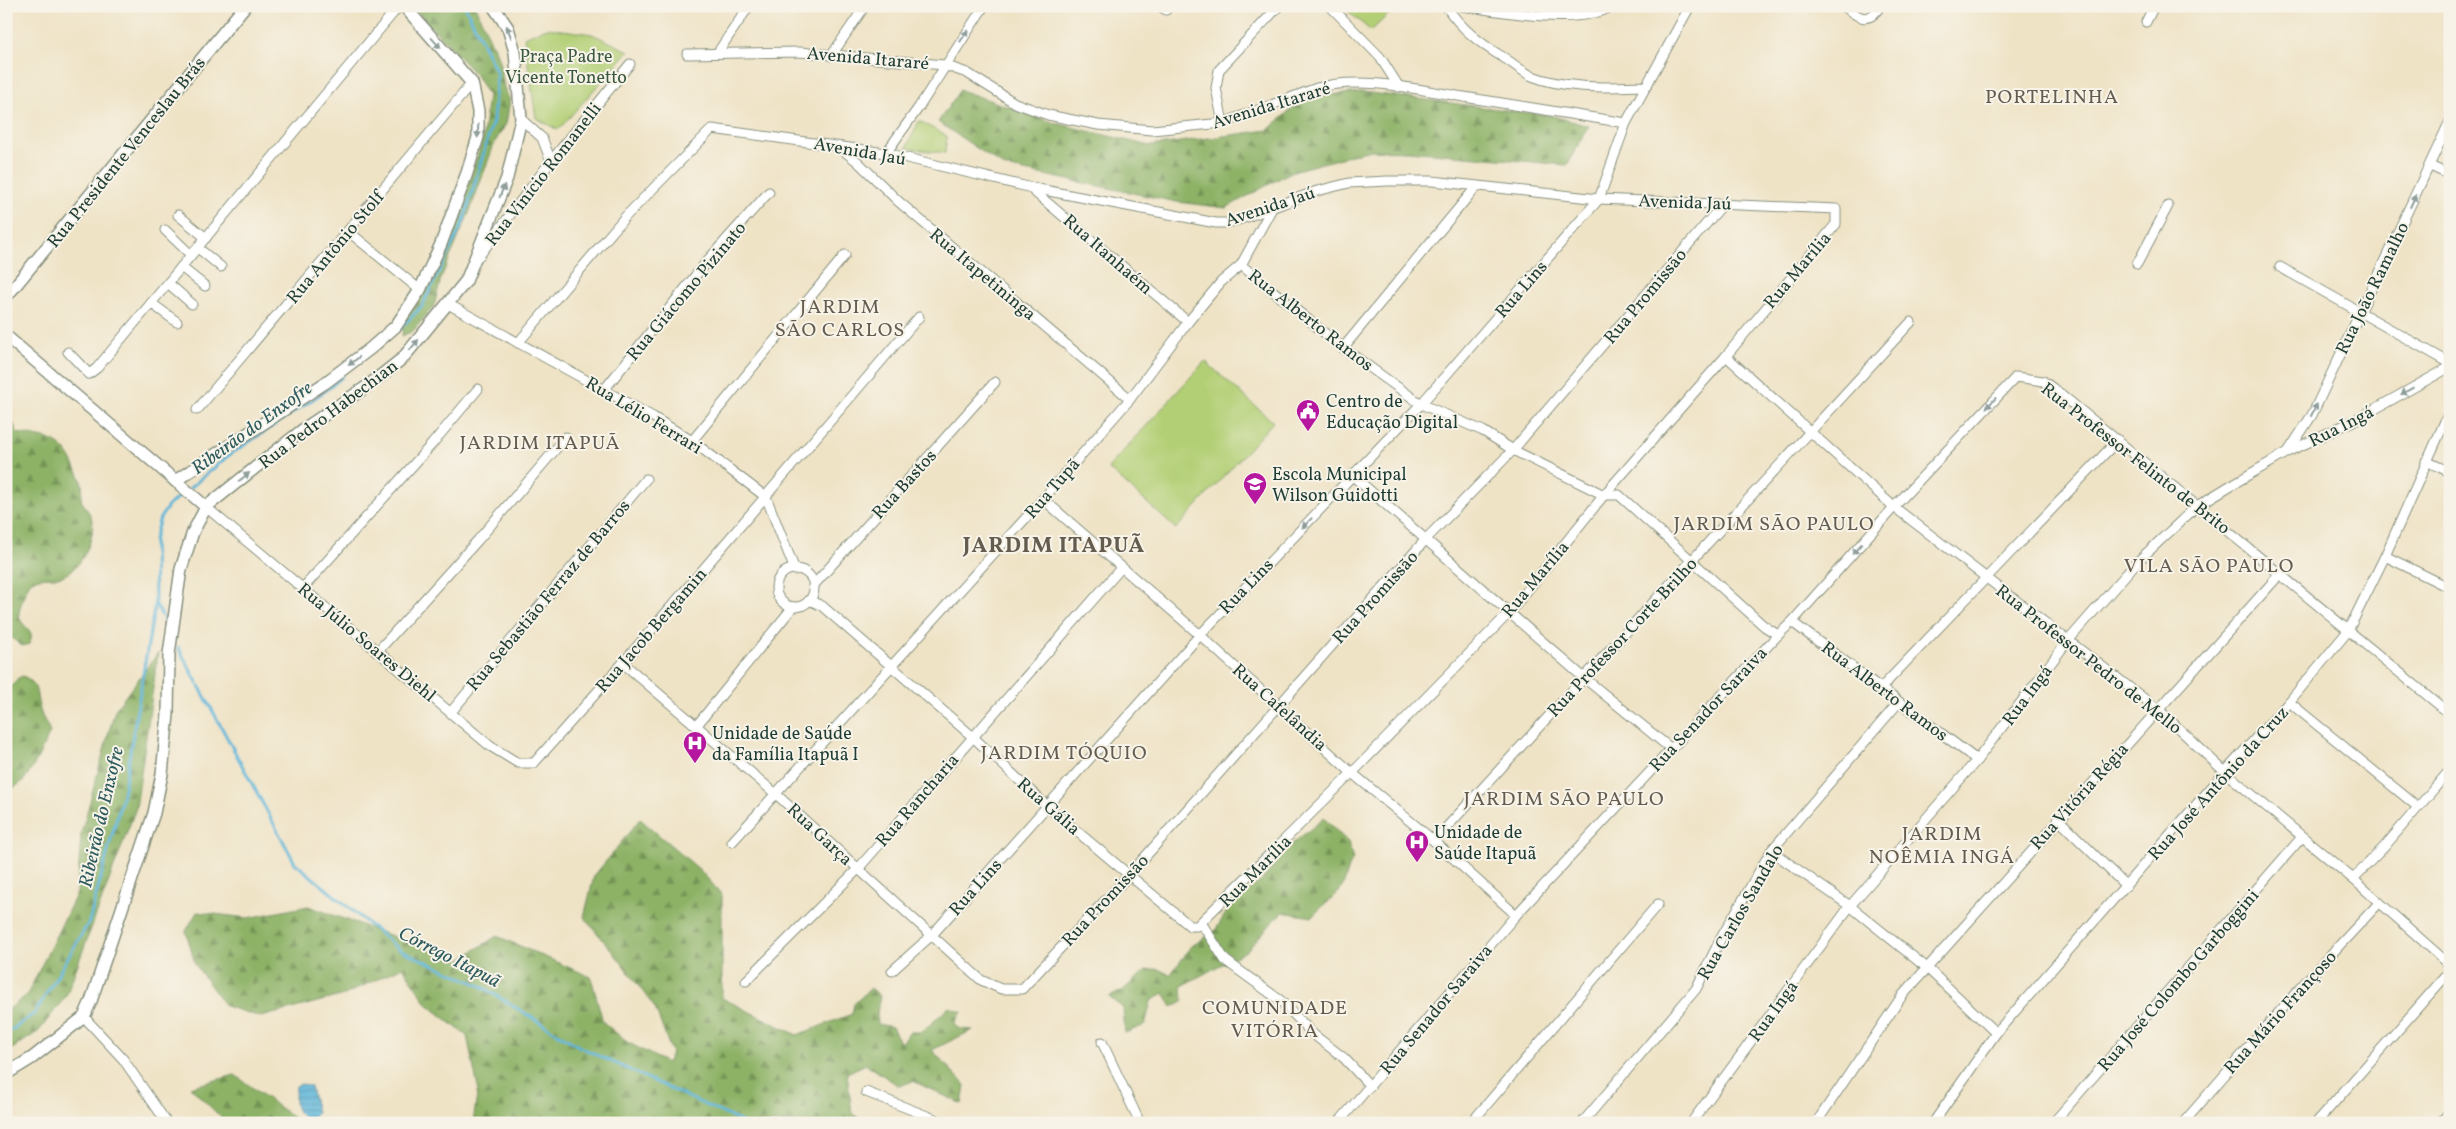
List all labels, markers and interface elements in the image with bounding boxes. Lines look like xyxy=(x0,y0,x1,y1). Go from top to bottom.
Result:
one-way arrow xyxy=(505,25,512,40)
one-way arrow xyxy=(959,29,969,43)
one-way arrow xyxy=(430,36,442,48)
street label: Avenida Itararé xyxy=(806,42,930,77)
park label: Praça Padre Vicente Tonetto xyxy=(505,45,627,91)
street label: Rua Presidente Venceslau Brás xyxy=(42,52,212,254)
street label: Avenida Itararé xyxy=(1209,77,1334,136)
district label: PORTELINHA xyxy=(1985,84,2119,112)
street label: Rua Vinício Romanelli xyxy=(480,98,608,252)
one-way arrow xyxy=(473,123,481,139)
street label: Avenida Jaú xyxy=(812,132,908,173)
street label: Avenida Jaú xyxy=(1222,181,1319,234)
one-way arrow xyxy=(498,183,506,198)
street label: Rua Antônio Stolf xyxy=(281,185,392,310)
street label: Avenida Jaú xyxy=(1638,189,1732,218)
one-way arrow xyxy=(2409,193,2418,208)
street label: Rua Itanhaém xyxy=(1057,209,1157,301)
street label: Rua Giácomo Pizinato xyxy=(621,217,753,367)
street label: Rua João Ramalho xyxy=(2330,218,2416,359)
street label: Rua Itapetininga xyxy=(923,223,1041,327)
street label: Rua Marília xyxy=(1759,227,1838,315)
street label: Rua Promissão xyxy=(1599,244,1694,350)
street label: Rua Lins xyxy=(1490,256,1554,324)
street label: Rua Alberto Ramos xyxy=(1242,264,1378,378)
district label: JARDIM SÃO CARLOS xyxy=(775,294,905,345)
one-way arrow xyxy=(408,339,419,352)
street label: Rua Pedro Habechian xyxy=(254,354,404,476)
one-way arrow xyxy=(347,356,361,366)
street label: Rua Lélio Ferrari xyxy=(580,371,706,461)
water label: Ribeirão do Enxofre xyxy=(186,376,318,481)
street label: Rua Professor Felinto de Brito xyxy=(2035,377,2235,541)
one-way arrow xyxy=(2400,386,2414,395)
place label: Centro de Educação Digital xyxy=(1326,390,1458,436)
one-way arrow xyxy=(1985,397,1997,409)
public building icon: Centro de Educação Digital xyxy=(1295,398,1321,432)
street label: Rua Ingá xyxy=(2305,400,2379,454)
one-way arrow xyxy=(2310,403,2318,418)
district label: JARDIM ITAPUÃ xyxy=(460,430,620,458)
street label: Rua Bastos xyxy=(867,445,943,525)
street label: Rua Tupã xyxy=(1020,453,1087,525)
place label: Escola Municipal Wilson Guidotti xyxy=(1272,463,1407,509)
one-way arrow xyxy=(238,471,251,482)
school or university icon: Escola Municipal Wilson Guidotti xyxy=(1242,471,1268,505)
street label: Rua Sebastião Ferraz de Barros xyxy=(461,495,637,697)
district label: JARDIM SÃO PAULO xyxy=(1673,511,1875,539)
one-way arrow xyxy=(1301,516,1313,528)
district label: JARDIM ITAPUÃ xyxy=(962,531,1145,562)
street label: Rua Marília xyxy=(1497,536,1576,624)
one-way arrow xyxy=(1851,542,1863,554)
street label: Rua Promissão xyxy=(1327,546,1425,650)
street label: Rua Professor Corte Brilho xyxy=(1542,553,1704,723)
district label: VILA SÃO PAULO xyxy=(2124,553,2294,581)
street label: Rua Lins xyxy=(1214,554,1280,621)
street label: Rua Jacob Bergamin xyxy=(591,563,714,699)
street label: Rua Júlio Soares Diehl xyxy=(291,578,441,709)
street label: Rua Professor Pedro de Mello xyxy=(1990,579,2187,741)
street label: Rua Alberto Ramos xyxy=(1816,636,1953,748)
street label: Rua Senador Saraiva xyxy=(1644,642,1774,778)
street label: Rua Cafelândia xyxy=(1226,659,1332,758)
street label: Rua Ingá xyxy=(1997,660,2059,732)
street label: Rua José Antônio da Cruz xyxy=(2143,701,2295,867)
place label: Unidade de Saúde da Família Itapuã I xyxy=(712,722,859,768)
hospital icon: Unidade de Saúde da Família Itapuã I xyxy=(682,730,708,764)
street label: Rua Vitória Régia xyxy=(2025,738,2135,856)
district label: JARDIM TÓQUIO xyxy=(981,740,1148,768)
water label: Ribeirão do Enxofre xyxy=(73,744,131,890)
street label: Rua Rancharia xyxy=(871,749,966,853)
street label: Rua Gália xyxy=(1011,772,1085,842)
district label: JARDIM SÃO PAULO xyxy=(1463,786,1665,814)
street label: Rua Garça xyxy=(781,798,857,872)
place label: Unidade de Saúde Itapuã xyxy=(1434,821,1536,867)
district label: JARDIM NOÊMIA INGÁ xyxy=(1869,821,2015,872)
hospital icon: Unidade de Saúde Itapuã xyxy=(1404,829,1430,863)
street label: Rua Marília xyxy=(1214,830,1298,914)
street label: Rua Carlos Sandalo xyxy=(1692,840,1790,985)
street label: Rua Promissão xyxy=(1057,849,1155,953)
street label: Rua Lins xyxy=(944,854,1008,922)
street label: Rua José Colombo Garboggini xyxy=(2093,884,2265,1078)
water label: Córrego Itapuã xyxy=(394,921,505,995)
street label: Rua Senador Saraiva xyxy=(1375,939,1499,1081)
street label: Rua Mário Françoso xyxy=(2219,946,2343,1080)
street label: Rua Ingá xyxy=(1743,976,1805,1048)
district label: COMUNIDADE VITÓRIA xyxy=(1202,995,1348,1046)

